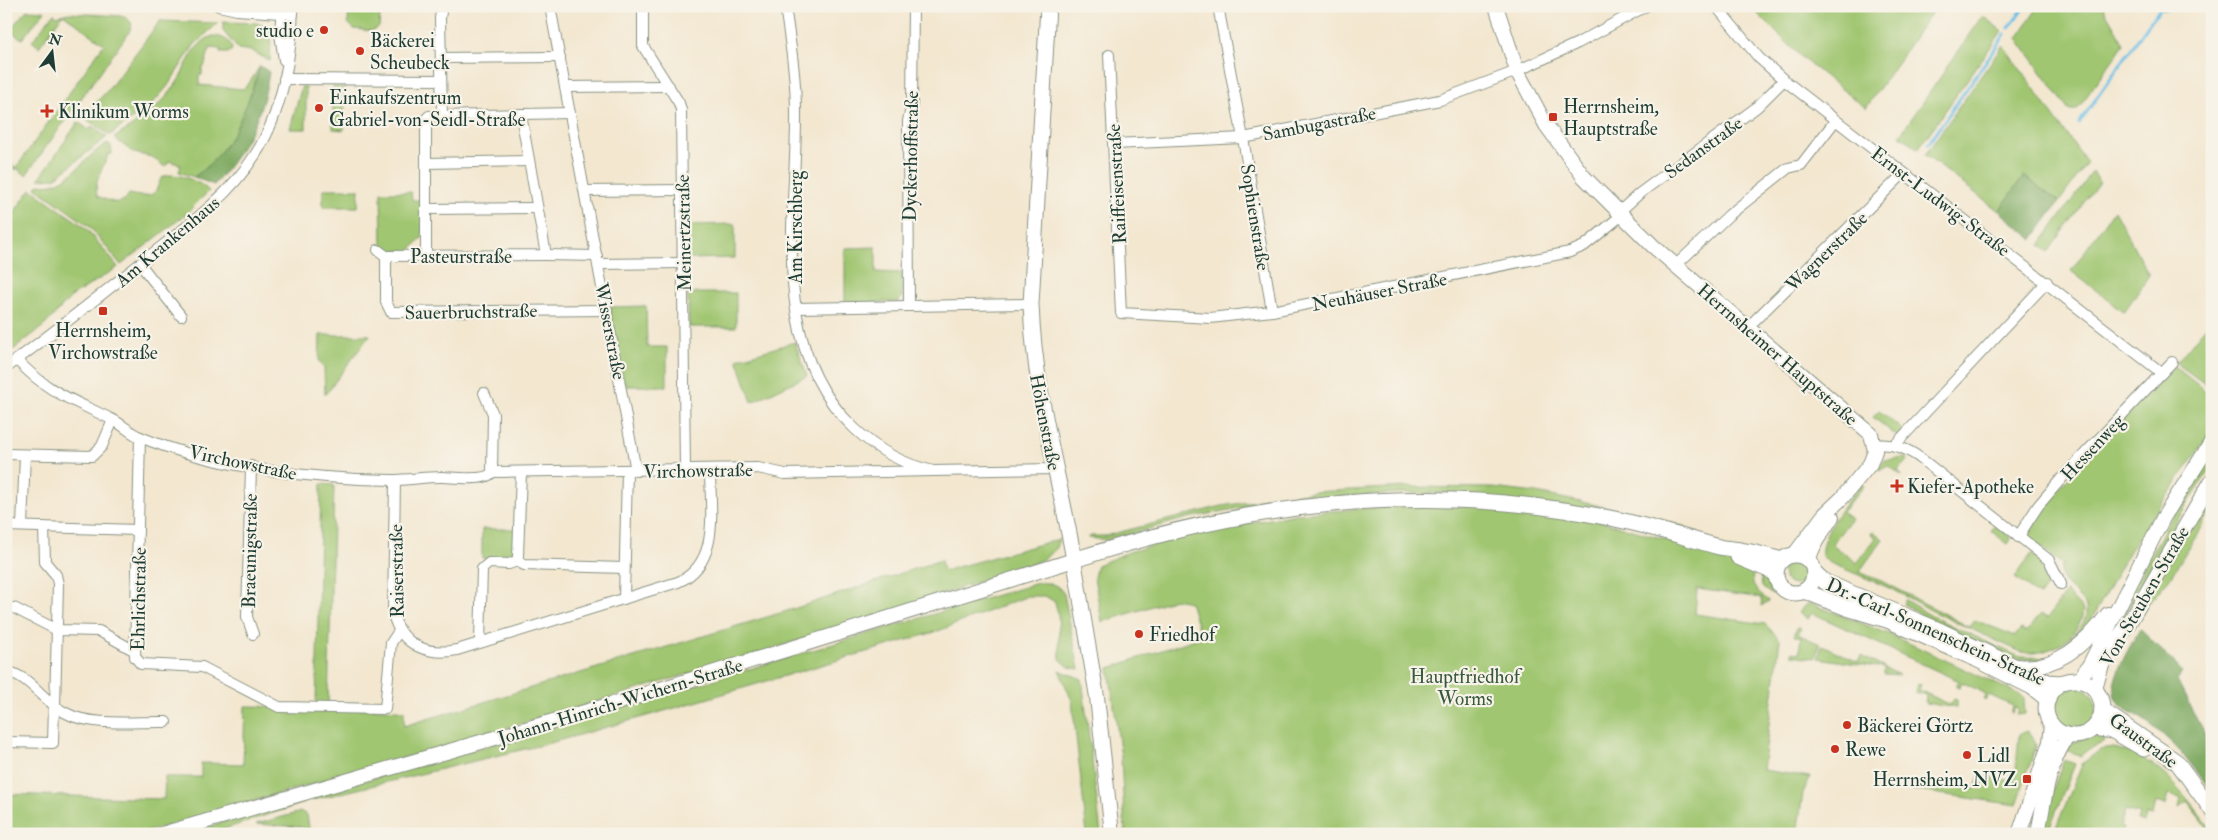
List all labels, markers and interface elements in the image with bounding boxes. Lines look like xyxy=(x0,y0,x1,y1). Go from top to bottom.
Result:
place label: studio e xyxy=(256,19,314,43)
marker: studio e xyxy=(318,24,330,36)
north arrow xyxy=(28,28,78,78)
place label: Bäckerei Scheubeck xyxy=(370,29,450,75)
text: N xyxy=(46,30,64,50)
marker: Bäckerei Scheubeck xyxy=(354,45,366,57)
place label: Einkaufszentrum Gabriel-von-Seidl-Straße xyxy=(329,86,526,132)
street label: Dyckerhoffstraße xyxy=(898,90,924,222)
place label: Herrnsheim, Hauptstraße xyxy=(1563,95,1659,142)
place label: Klinikum Worms xyxy=(58,100,189,124)
street label: Sambugastraße xyxy=(1260,101,1378,147)
marker: Einkaufszentrum Gabriel-von-Seidl-Straße xyxy=(313,102,325,114)
marker: Klinikum Worms xyxy=(40,104,54,118)
marker: Herrnsheim, Hauptstraße xyxy=(1547,111,1559,123)
street label: Sedanstraße xyxy=(1660,111,1748,184)
street label: Raiffeisenstraße xyxy=(1102,123,1132,245)
street label: Ernst-Ludwig-Straße xyxy=(1866,142,2015,262)
street label: Sophienstraße xyxy=(1234,162,1275,272)
street label: Am Kirschberg xyxy=(784,169,808,285)
street label: Meinertzstraße xyxy=(671,174,697,292)
street label: Am Krankenhaus xyxy=(110,191,225,293)
street label: Wagnerstraße xyxy=(1780,206,1873,298)
street label: Pasteurstraße xyxy=(410,245,512,269)
street label: Neuhäuser Straße xyxy=(1309,267,1449,317)
street label: Herrnsheimer Hauptstraße xyxy=(1691,278,1863,432)
street label: Wisserstraße xyxy=(589,280,631,382)
street label: Sauerbruchstraße xyxy=(404,299,538,325)
marker: Herrnsheim, Virchowstraße xyxy=(97,305,109,317)
place label: Herrnsheim, Virchowstraße xyxy=(48,319,158,365)
street label: Höhenstraße xyxy=(1024,372,1066,473)
street label: Hessenweg xyxy=(2056,409,2130,486)
street label: Virchowstraße xyxy=(187,440,299,486)
street label: Virchowstraße xyxy=(643,458,753,484)
place label: Kiefer-Apotheke xyxy=(1907,475,2034,500)
marker: Kiefer-Apotheke xyxy=(1891,480,1903,492)
street label: Braeunigstraße xyxy=(237,493,263,609)
street label: Von-Steuben-Straße xyxy=(2095,522,2195,671)
street label: Raiserstraße xyxy=(384,524,410,618)
street label: Ehrlichstraße xyxy=(126,547,152,651)
street label: Dr.-Carl-Sonnenschein-Straße xyxy=(1822,573,2049,691)
place label: Friedhof xyxy=(1149,623,1218,647)
marker: Friedhof xyxy=(1133,628,1145,640)
street label: Johann-Hinrich-Wichern-Straße xyxy=(494,653,746,751)
park label: Hauptfriedhof Worms xyxy=(1410,665,1523,711)
street label: Gaustraße xyxy=(2104,708,2183,774)
place label: Bäckerei Görtz xyxy=(1857,714,1973,738)
marker: Bäckerei Görtz xyxy=(1841,719,1853,731)
place label: Rewe xyxy=(1845,738,1886,762)
marker: Rewe xyxy=(1829,743,1841,755)
place label: Lidl xyxy=(1977,744,2010,768)
marker: Lidl xyxy=(1961,749,1973,761)
place label: Herrnsheim, NVZ xyxy=(1872,768,2017,792)
marker: Herrnsheim, NVZ xyxy=(2021,773,2033,785)

